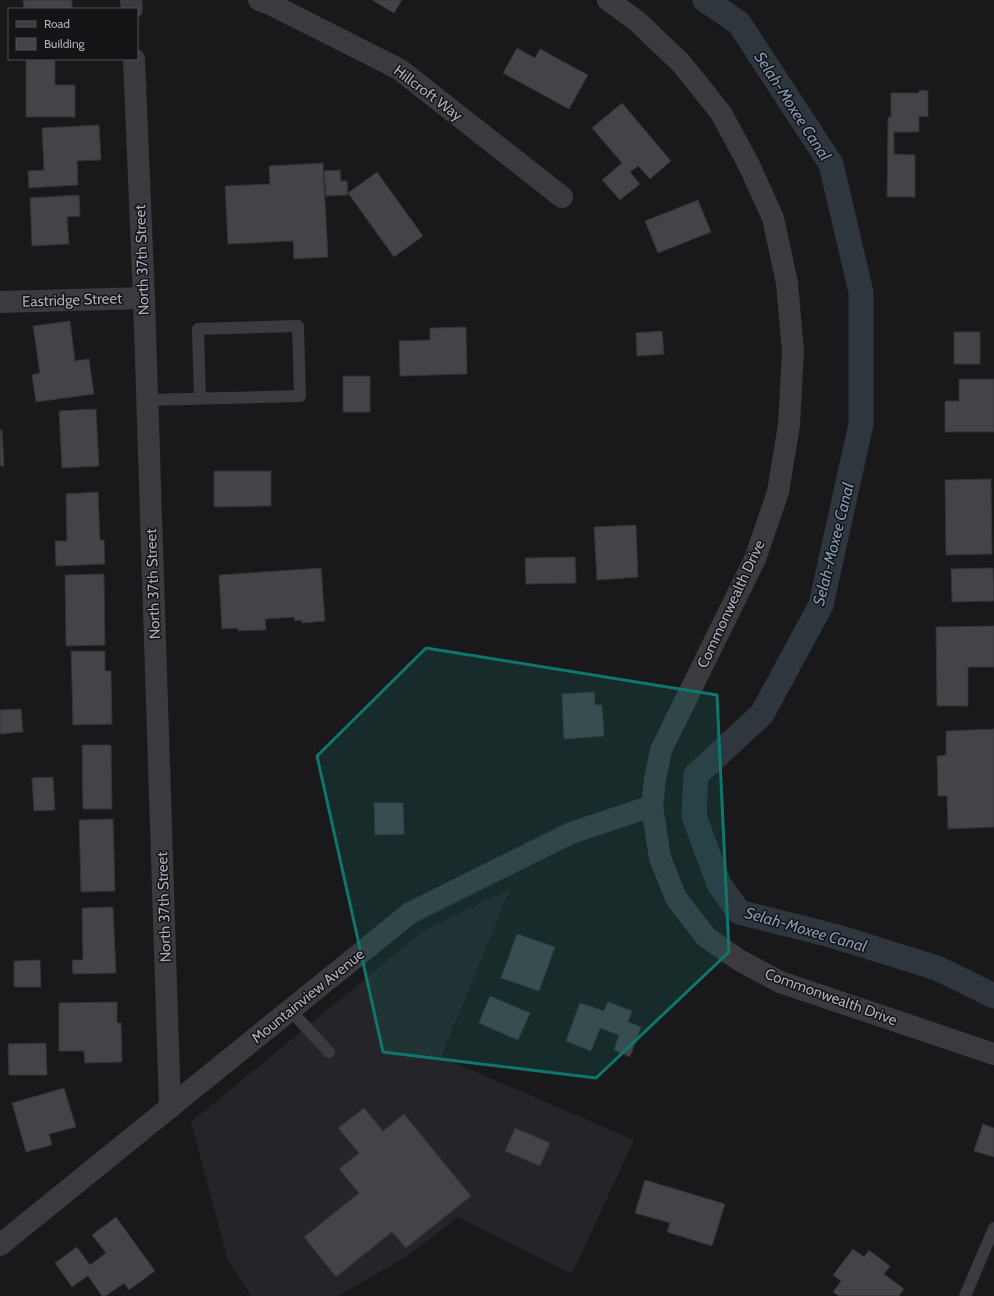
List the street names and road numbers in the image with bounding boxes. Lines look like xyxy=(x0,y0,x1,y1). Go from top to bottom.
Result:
street label: Hillcroft Way xyxy=(390,61,466,125)
street label: North 37th Street xyxy=(131,204,153,316)
street label: Eastridge Street xyxy=(22,289,122,311)
street label: North 37th Street xyxy=(142,528,164,640)
street label: Commonwealth Drive xyxy=(693,537,769,671)
street label: North 37th Street xyxy=(153,851,175,963)
street label: Mountainview Avenue xyxy=(248,945,368,1047)
street label: Commonwealth Drive xyxy=(762,965,900,1029)

